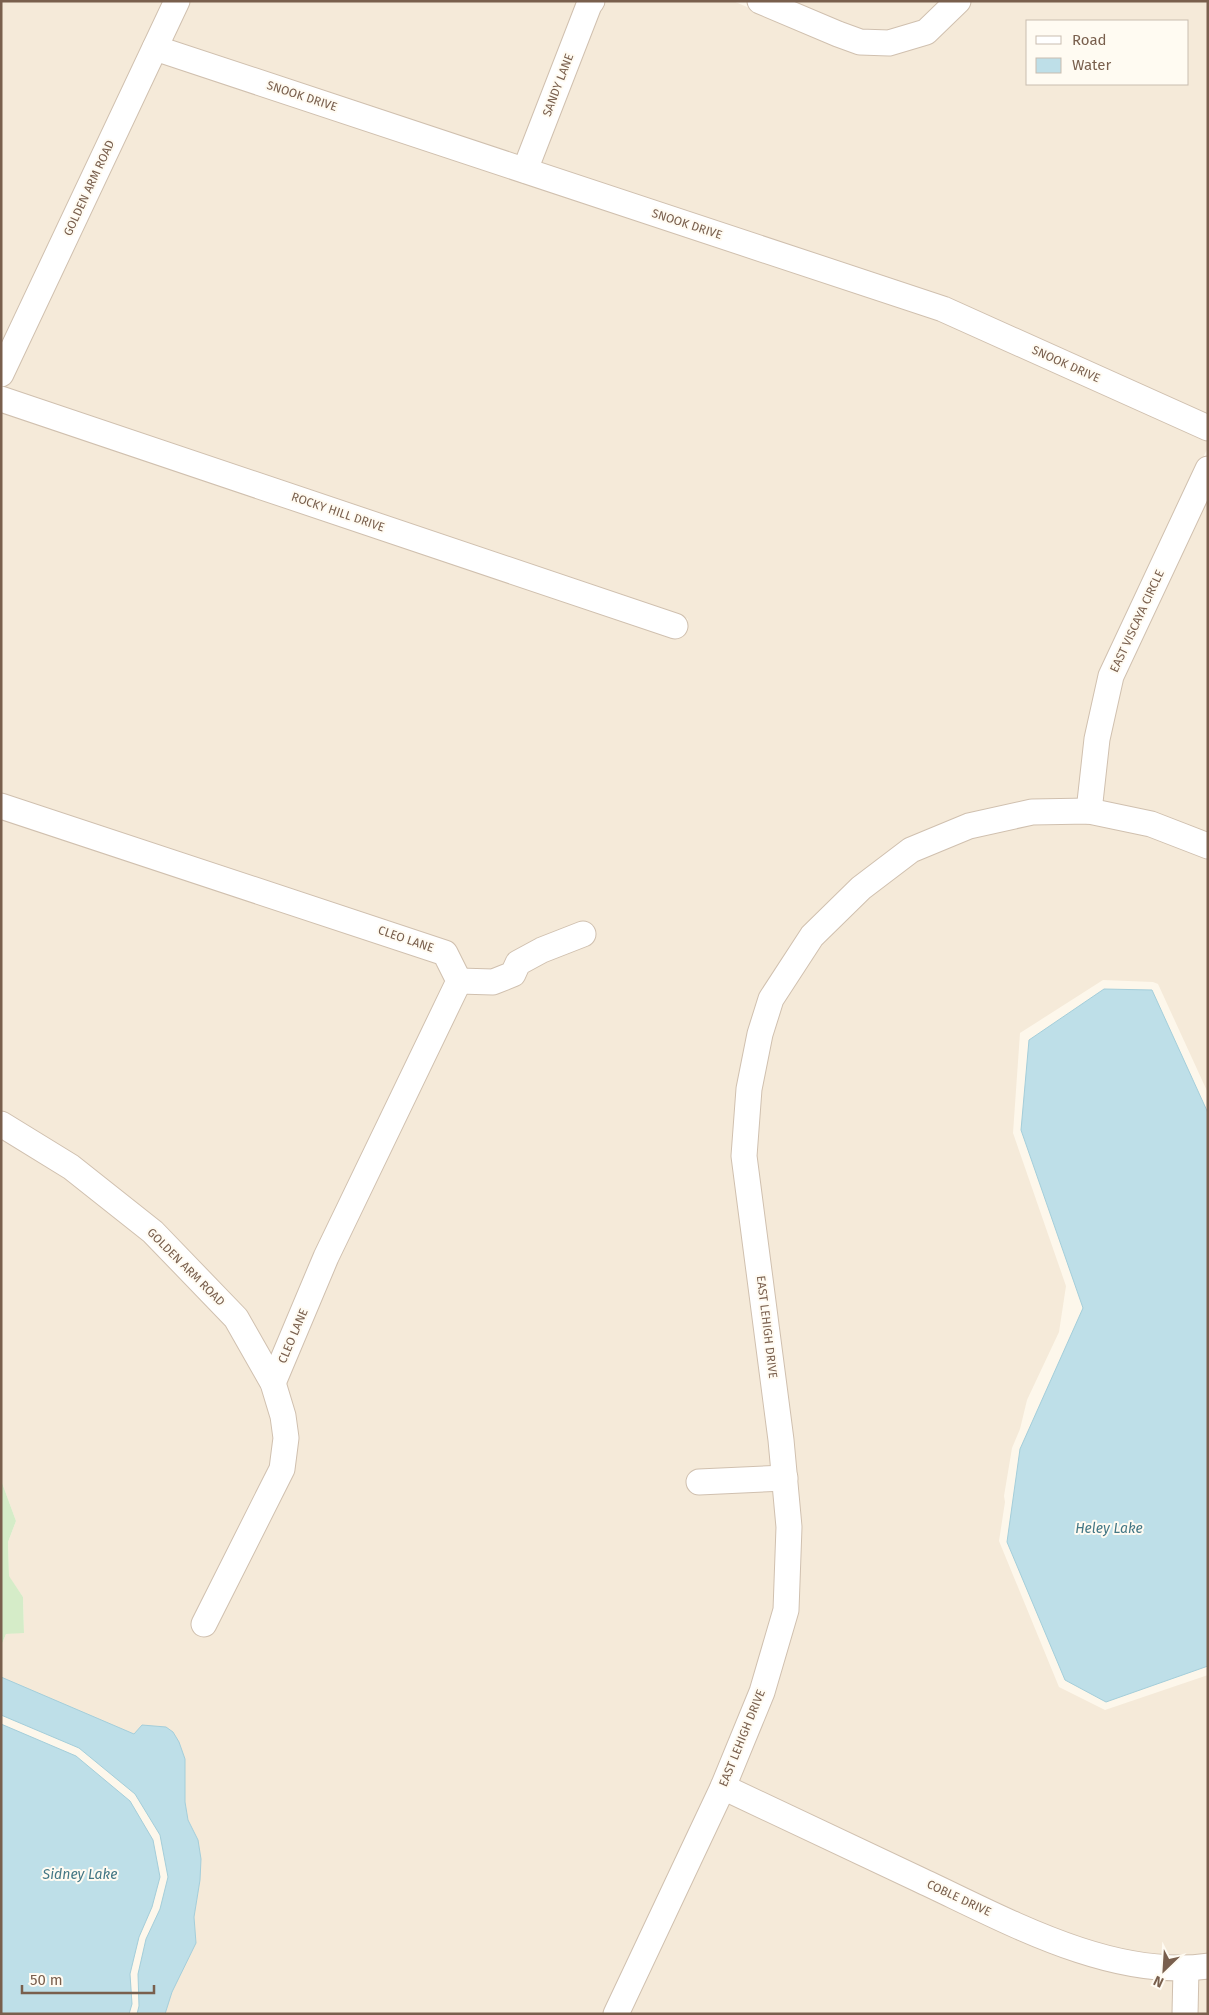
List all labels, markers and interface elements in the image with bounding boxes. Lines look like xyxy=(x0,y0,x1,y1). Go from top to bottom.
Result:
legend xyxy=(1026,20,1189,85)
text: Road xyxy=(1072,31,1107,49)
street label: SANDY LANE xyxy=(540,52,576,118)
text: Water xyxy=(1072,56,1111,74)
street label: SNOOK DRIVE xyxy=(265,78,339,114)
street label: GOLDEN ARM ROAD xyxy=(61,138,117,238)
street label: SNOOK DRIVE xyxy=(650,206,724,242)
street label: SNOOK DRIVE xyxy=(1030,343,1102,385)
street label: ROCKY HILL DRIVE xyxy=(290,490,386,534)
street label: EAST VISCAYA CIRCLE xyxy=(1107,568,1167,674)
street label: CLEO LANE xyxy=(376,923,436,955)
street label: GOLDEN ARM ROAD xyxy=(144,1225,228,1309)
street label: EAST LEHIGH DRIVE xyxy=(754,1275,780,1379)
street label: CLEO LANE xyxy=(275,1307,311,1365)
water label: Heley Lake xyxy=(1075,1520,1143,1537)
street label: EAST LEHIGH DRIVE xyxy=(716,1687,768,1789)
water label: Sidney Lake xyxy=(42,1866,117,1883)
street label: COBLE DRIVE xyxy=(925,1877,993,1919)
north arrow xyxy=(1139,1945,1189,1995)
scale bar xyxy=(22,1962,155,1994)
text: 50 m xyxy=(30,1971,63,1989)
text: N xyxy=(1151,1972,1167,1991)

